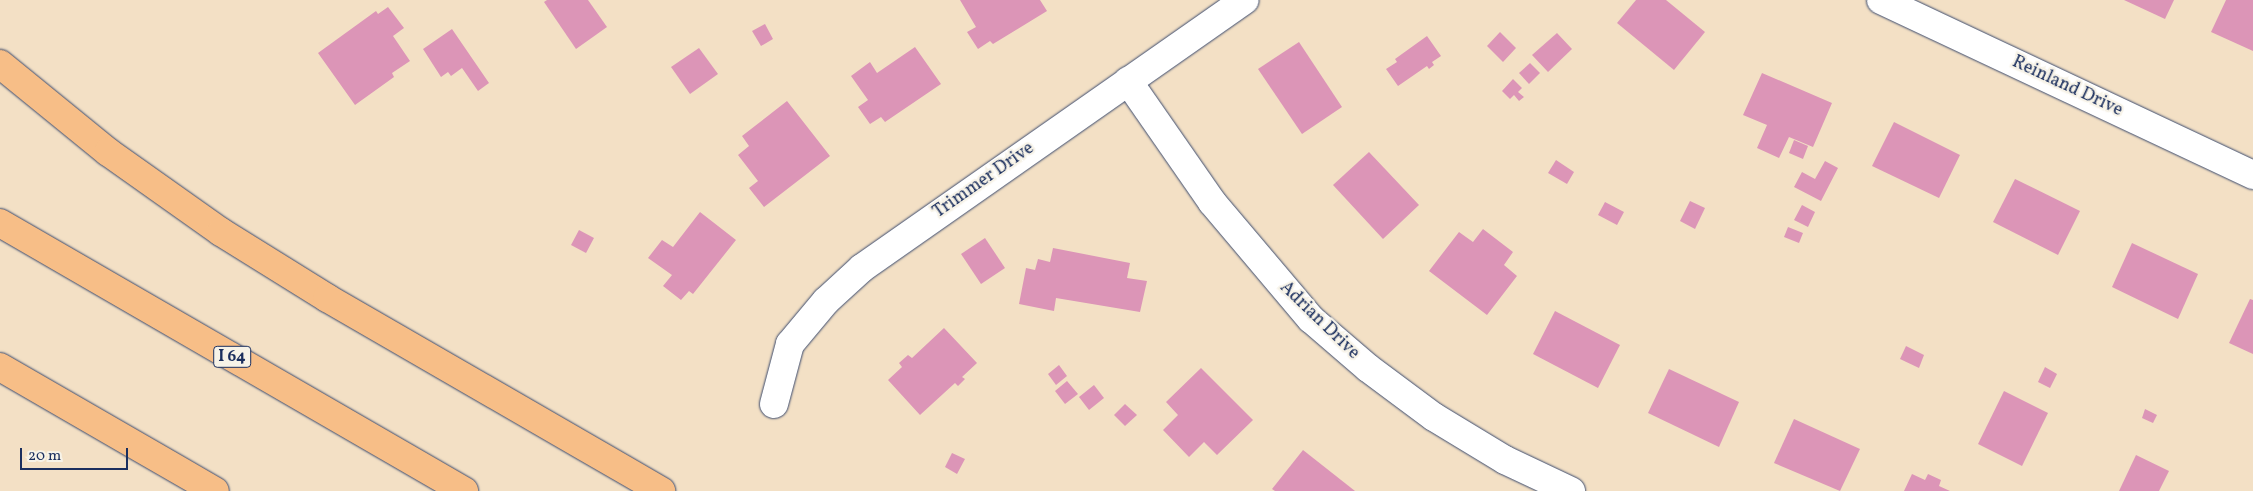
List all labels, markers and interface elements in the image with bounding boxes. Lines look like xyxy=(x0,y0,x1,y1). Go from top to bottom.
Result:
street label: Reinland Drive xyxy=(2008,52,2126,122)
street label: Trimmer Drive xyxy=(929,138,1039,224)
street label: Adrian Drive xyxy=(1275,278,1363,364)
road number: I 64 xyxy=(212,344,252,371)
scale bar xyxy=(22,438,130,470)
text: 20 m xyxy=(28,446,61,467)

